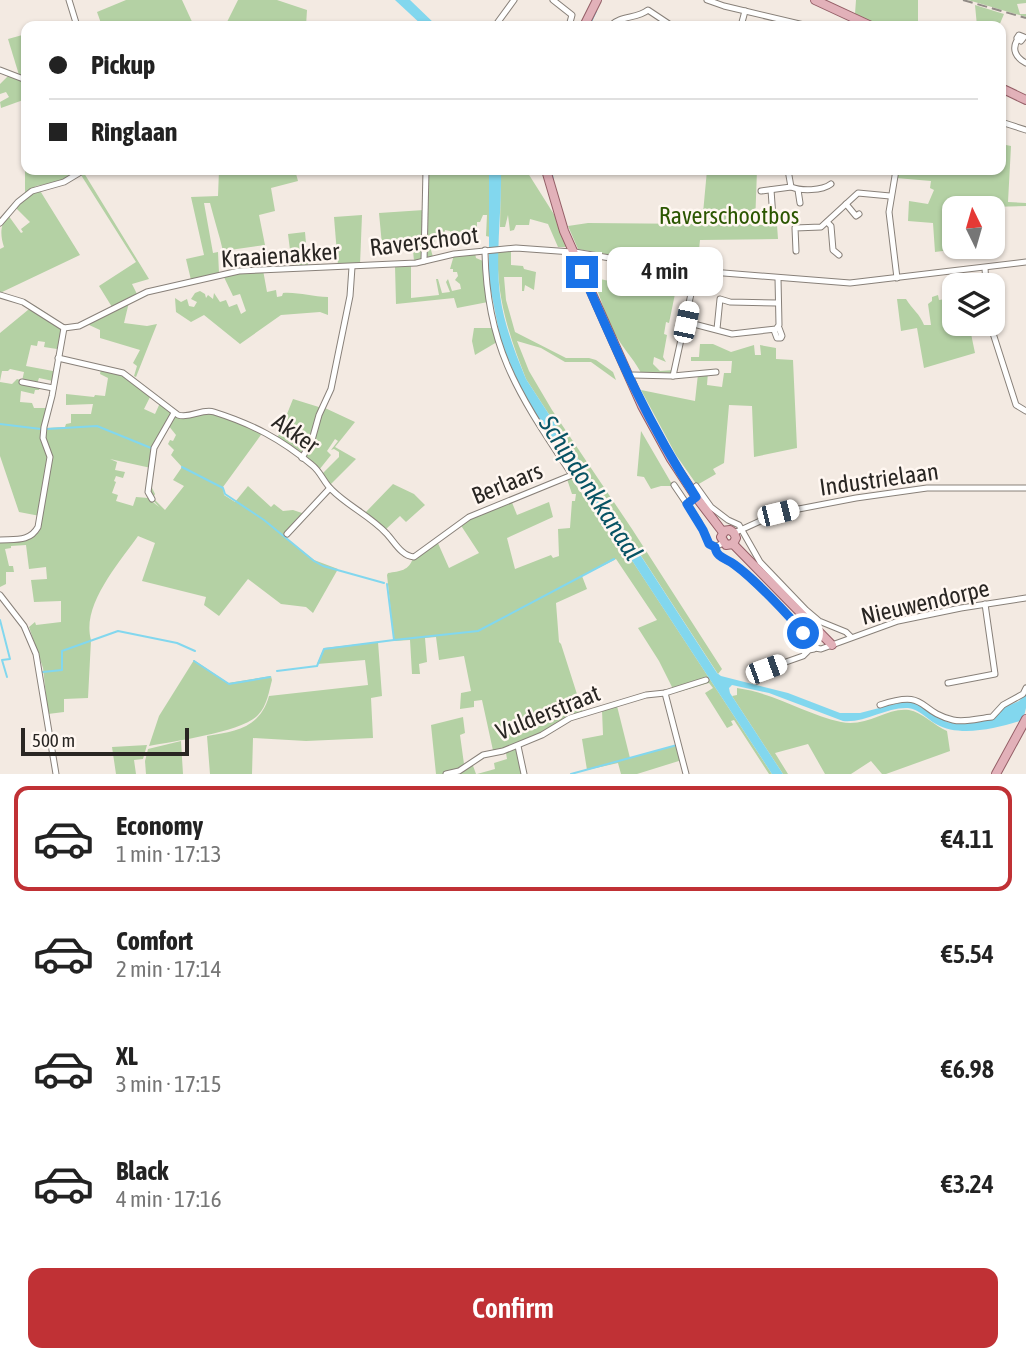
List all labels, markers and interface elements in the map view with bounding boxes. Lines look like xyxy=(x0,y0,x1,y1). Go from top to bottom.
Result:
text: Pickup xyxy=(91,50,155,80)
text: Ringlaan xyxy=(91,117,177,147)
north arrow xyxy=(942,196,1004,259)
map controls xyxy=(942,196,1005,336)
park label: Raverschootbos xyxy=(659,202,799,229)
street label: Raverschoot xyxy=(368,221,480,261)
street label: Kraaienakker xyxy=(220,237,341,273)
callout: 4 min xyxy=(606,247,722,296)
route end xyxy=(566,256,598,288)
text: 4 min xyxy=(642,258,688,284)
button: layers xyxy=(942,273,1005,336)
car xyxy=(672,299,701,345)
street label: Akker xyxy=(268,407,325,459)
water label: Schipdonkkanaal xyxy=(532,409,649,566)
street label: Berlaars xyxy=(468,457,546,509)
street label: Industrielaan xyxy=(818,457,940,501)
car xyxy=(756,498,801,528)
street label: Nieuwendorpe xyxy=(858,574,992,630)
route start xyxy=(787,617,819,649)
car xyxy=(743,652,790,686)
street label: Vulderstraat xyxy=(492,679,604,745)
scale bar xyxy=(21,725,189,757)
text: 500 m xyxy=(32,729,75,751)
icon: car xyxy=(32,807,95,870)
text: Economy xyxy=(116,811,203,841)
text: €4.11 xyxy=(941,824,994,854)
text: 1 min · 17:13 xyxy=(116,841,222,867)
icon: car xyxy=(32,922,95,985)
text: Comfort xyxy=(116,926,193,956)
text: €5.54 xyxy=(941,939,994,969)
text: 2 min · 17:14 xyxy=(116,956,222,982)
icon: car xyxy=(32,1037,95,1100)
text: XL xyxy=(116,1041,138,1071)
text: €6.98 xyxy=(941,1054,994,1084)
text: 3 min · 17:15 xyxy=(116,1071,222,1097)
icon: car xyxy=(32,1152,95,1215)
text: Black xyxy=(116,1156,168,1186)
text: €3.24 xyxy=(941,1169,994,1199)
text: 4 min · 17:16 xyxy=(116,1186,222,1212)
button: Confirm xyxy=(28,1268,998,1348)

